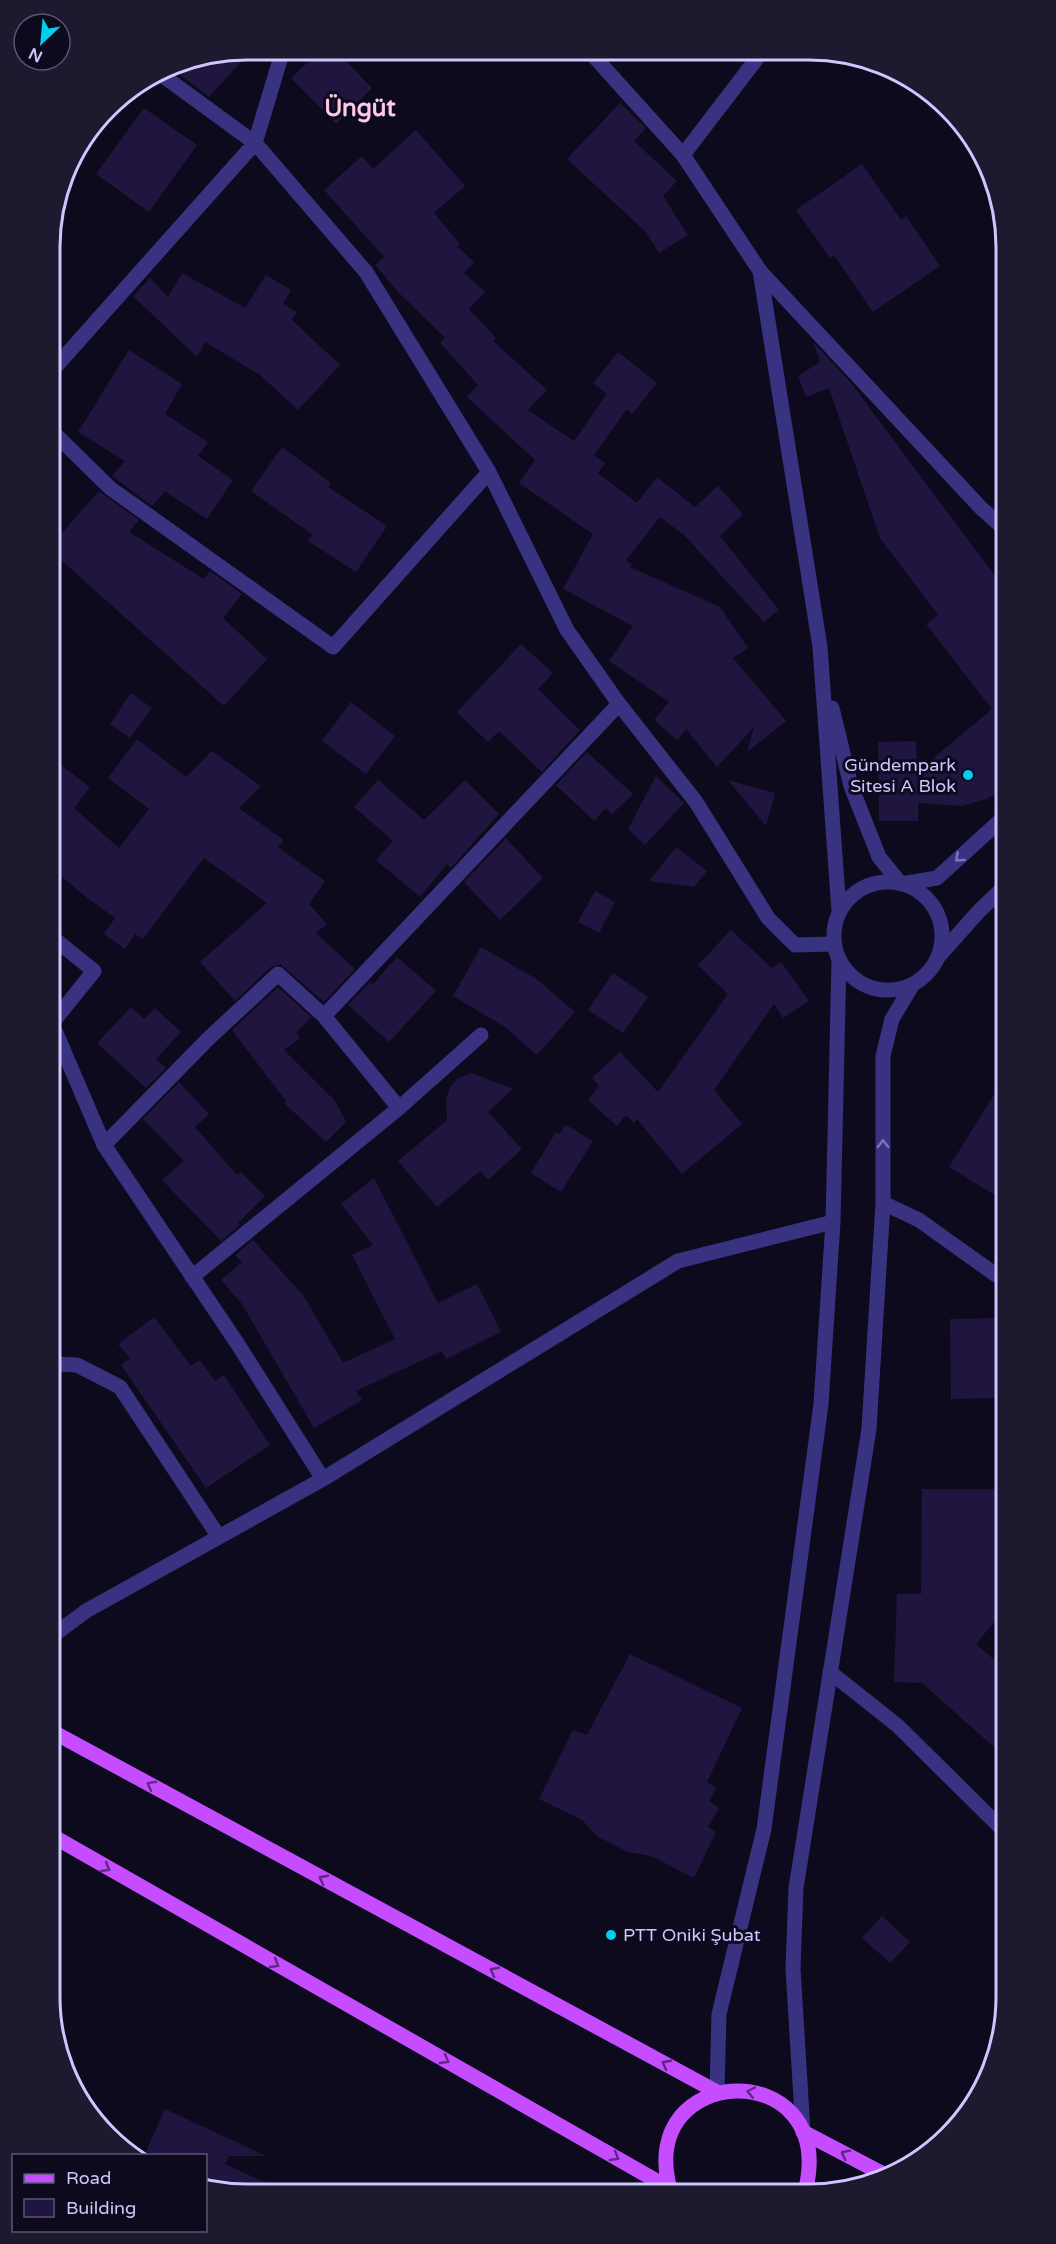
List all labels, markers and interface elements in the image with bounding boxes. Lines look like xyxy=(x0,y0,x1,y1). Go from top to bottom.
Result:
north arrow xyxy=(12,12,72,72)
text: N xyxy=(26,43,46,66)
district label: Üngüt xyxy=(324,94,396,123)
place label: Gündempark Sitesi A Blok xyxy=(844,754,956,797)
marker: Gündempark Sitesi A Blok xyxy=(961,768,975,782)
one-way arrow xyxy=(955,851,965,862)
one-way arrow xyxy=(877,1140,889,1149)
one-way arrow xyxy=(147,1781,158,1792)
one-way arrow xyxy=(100,1860,110,1872)
one-way arrow xyxy=(318,1875,329,1886)
place label: PTT Oniki Şubat xyxy=(623,1924,761,1946)
marker: PTT Oniki Şubat xyxy=(604,1928,618,1942)
one-way arrow xyxy=(269,1957,280,1968)
one-way arrow xyxy=(490,1967,500,1978)
one-way arrow xyxy=(439,2053,449,2065)
one-way arrow xyxy=(661,2060,672,2071)
one-way arrow xyxy=(747,2086,757,2099)
one-way arrow xyxy=(840,2149,851,2161)
one-way arrow xyxy=(608,2150,619,2161)
legend xyxy=(12,2154,207,2232)
text: Road xyxy=(66,2167,111,2189)
text: Building xyxy=(66,2197,136,2219)

